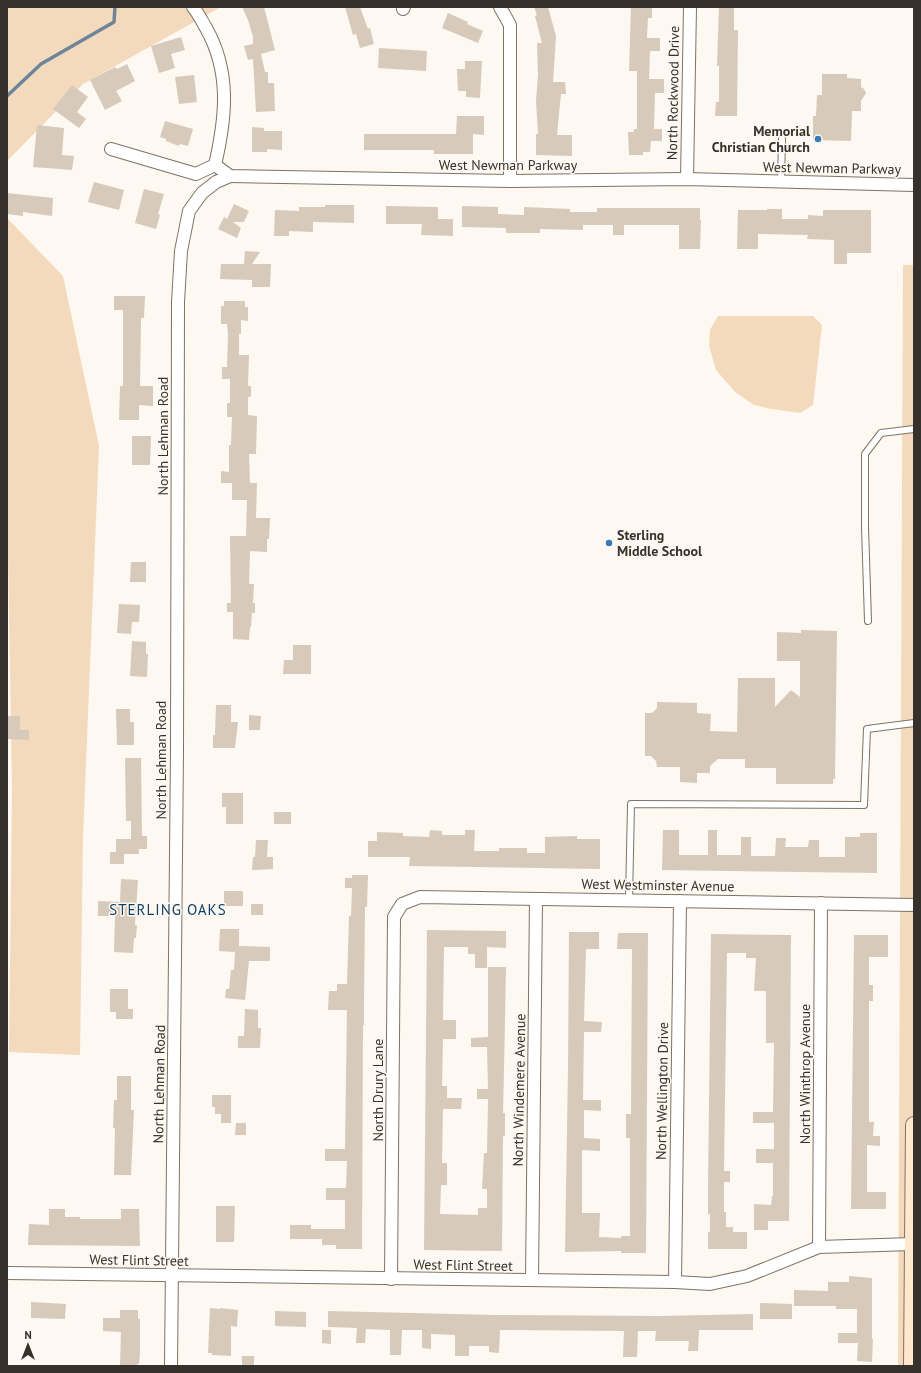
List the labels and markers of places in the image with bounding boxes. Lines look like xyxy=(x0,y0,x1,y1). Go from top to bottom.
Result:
place label: Memorial Christian Church xyxy=(712,122,811,156)
marker: Memorial Christian Church xyxy=(813,134,823,144)
place label: Sterling Middle School xyxy=(617,526,703,560)
marker: Sterling Middle School xyxy=(604,538,614,548)

